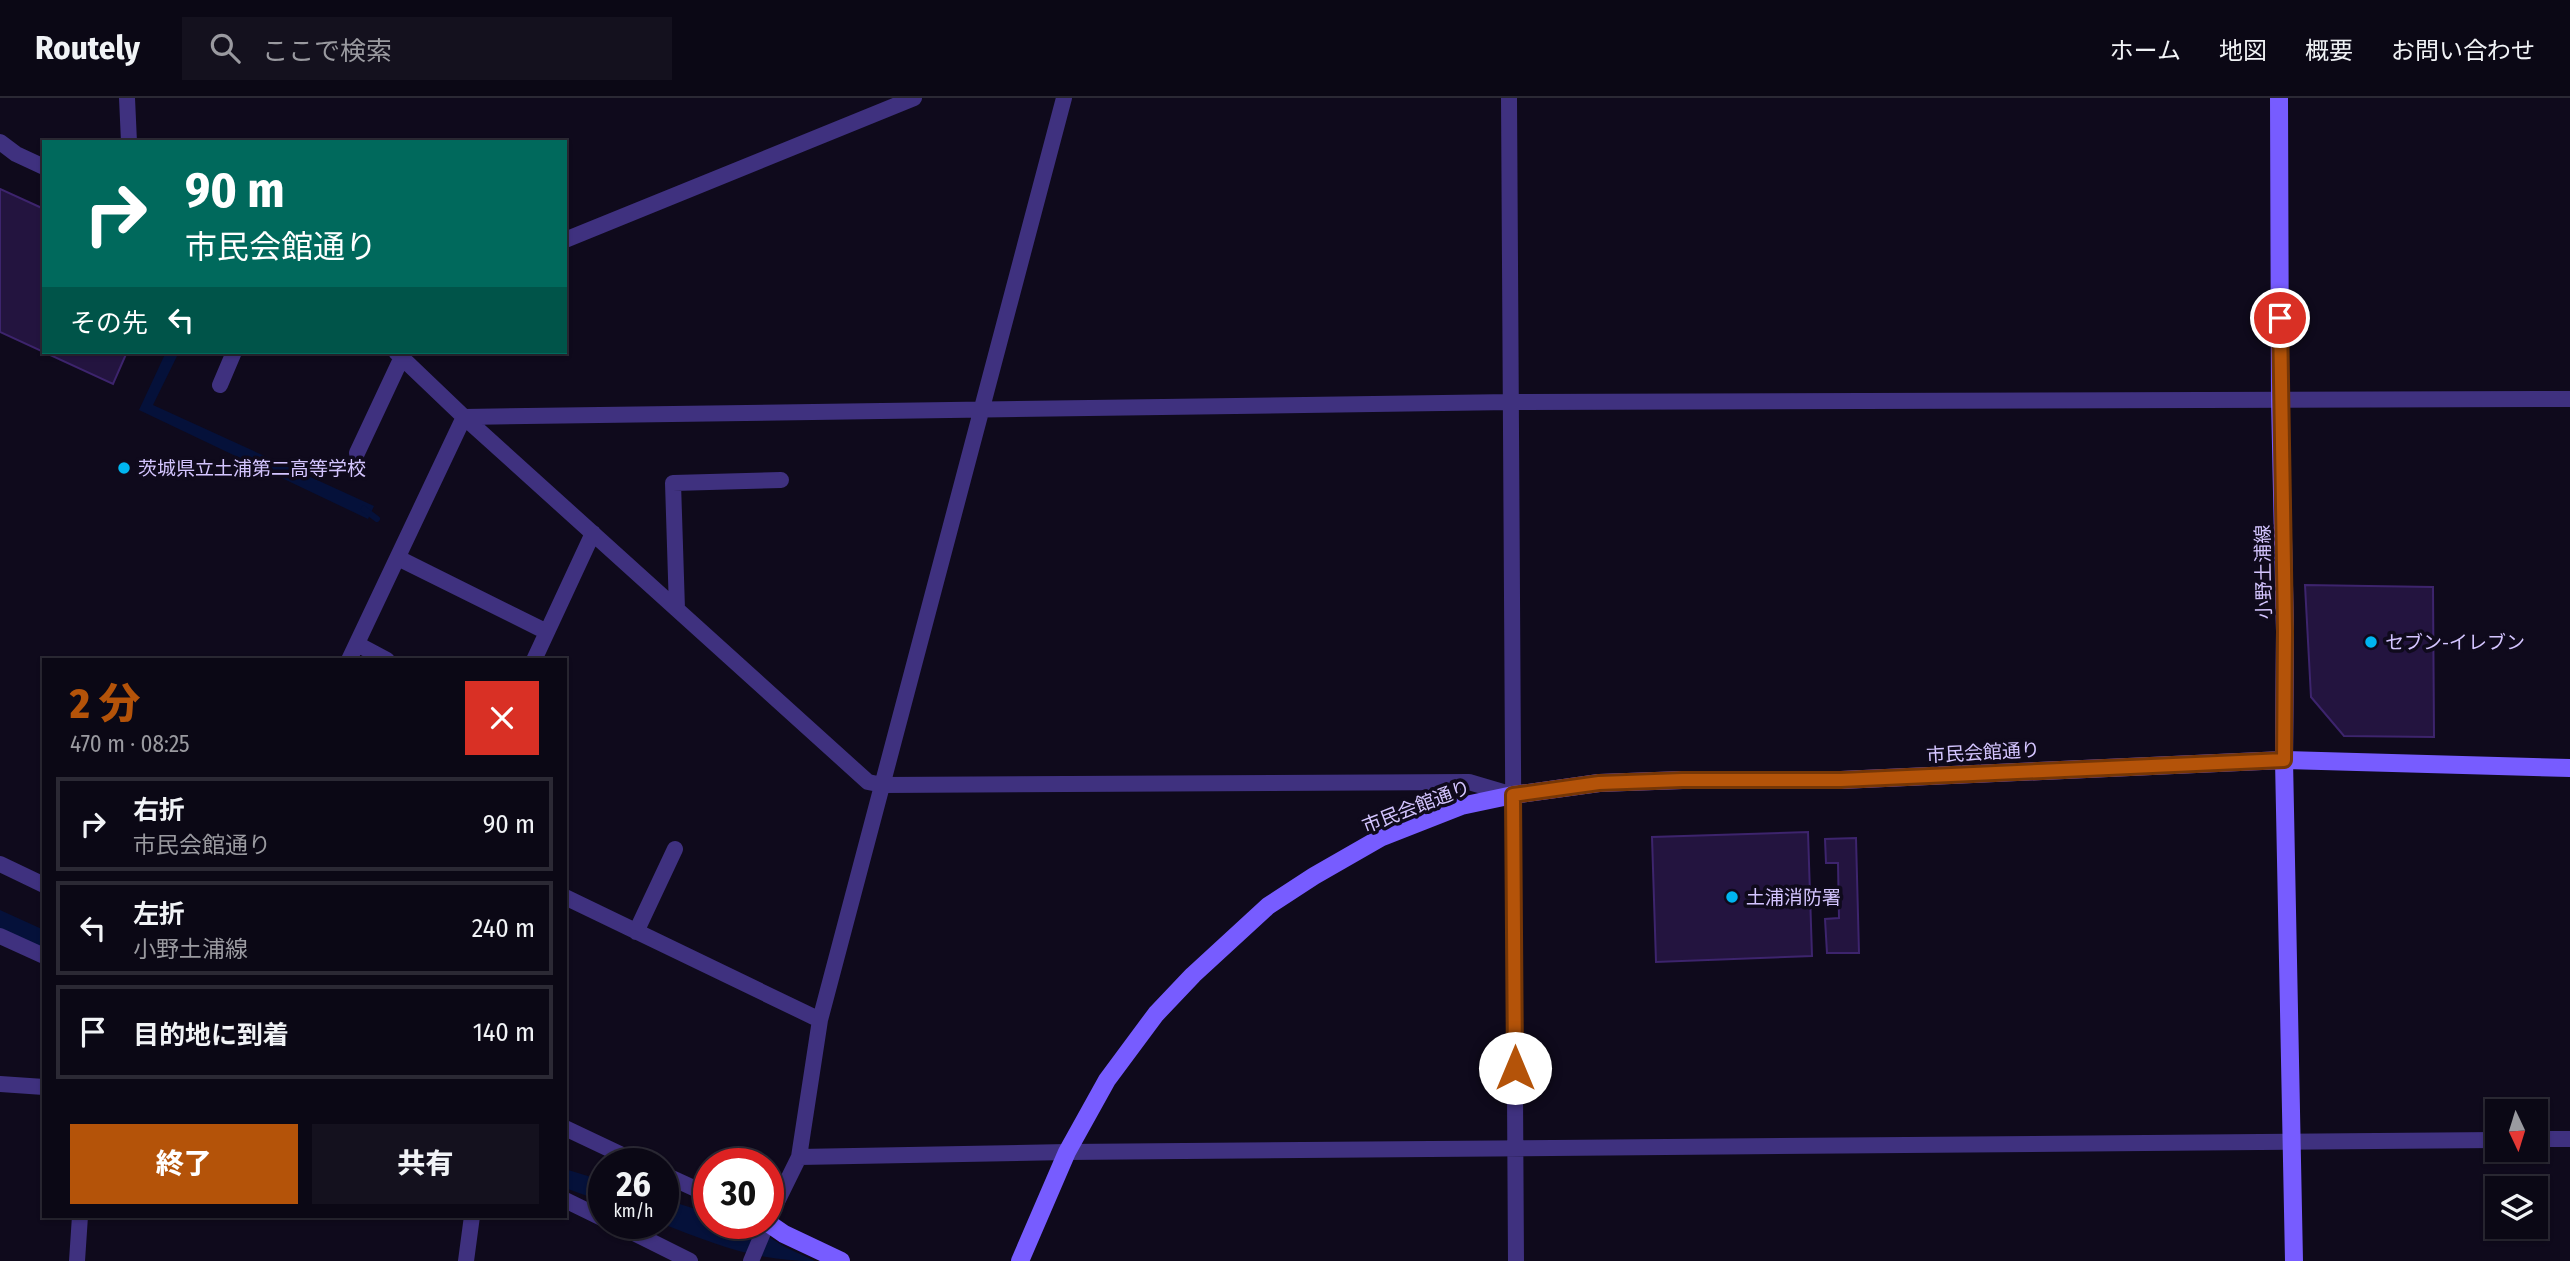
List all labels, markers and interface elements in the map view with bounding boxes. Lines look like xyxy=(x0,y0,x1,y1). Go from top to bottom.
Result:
search box xyxy=(182,17,672,80)
text: Routely xyxy=(35,28,140,68)
icon: search xyxy=(206,29,244,67)
text: ここで検索 xyxy=(262,36,392,67)
text: ホーム xyxy=(2110,37,2181,65)
text: 地図 xyxy=(2219,37,2267,65)
text: 概要 xyxy=(2305,37,2353,65)
text: お問い合わせ xyxy=(2391,37,2535,65)
text: 90 m xyxy=(185,161,285,220)
icon: right xyxy=(70,168,161,259)
text: 市民会館通り xyxy=(185,228,377,266)
pin xyxy=(2250,288,2310,348)
icon: arrive xyxy=(2261,299,2299,337)
icon: left xyxy=(162,301,200,339)
text: その先 xyxy=(70,308,148,339)
place label: 茨城県立土浦第二高等学校 xyxy=(138,457,366,480)
marker: 茨城県立土浦第二高等学校 xyxy=(116,460,132,476)
street label: 小野土浦線 xyxy=(2251,524,2276,620)
place label: セブン-イレブン xyxy=(2385,631,2525,654)
marker: セブン-イレブン xyxy=(2363,634,2379,650)
text: 2 分 xyxy=(70,679,140,729)
button: close xyxy=(465,681,539,755)
text: 470 m · 08:25 xyxy=(70,730,190,758)
street label: 市民会館通り xyxy=(1925,738,2041,767)
street label: 市民会館通り xyxy=(1359,775,1474,838)
text: 右折 xyxy=(133,795,185,826)
icon: right xyxy=(74,805,112,843)
text: 90 m xyxy=(483,809,535,840)
text: 市民会館通り xyxy=(133,831,271,859)
place label: 土浦消防署 xyxy=(1746,886,1841,909)
marker: 土浦消防署 xyxy=(1724,889,1740,905)
text: 左折 xyxy=(133,899,185,930)
icon: left xyxy=(74,909,112,947)
text: 240 m xyxy=(472,913,535,944)
text: 小野土浦線 xyxy=(133,935,248,963)
icon: arrive xyxy=(74,1013,112,1051)
text: 140 m xyxy=(473,1017,535,1048)
text: 目的地に到着 xyxy=(133,1020,289,1051)
position arrow xyxy=(1478,1031,1552,1105)
north arrow xyxy=(2485,1099,2548,1162)
map controls xyxy=(2485,1099,2548,1239)
button: 終了 xyxy=(70,1124,298,1204)
button: 共有 xyxy=(312,1124,539,1204)
speed limit sign: 30 xyxy=(693,1148,784,1239)
text: 26 xyxy=(616,1163,651,1205)
button: layers xyxy=(2485,1176,2548,1239)
text: km/h xyxy=(613,1200,654,1222)

